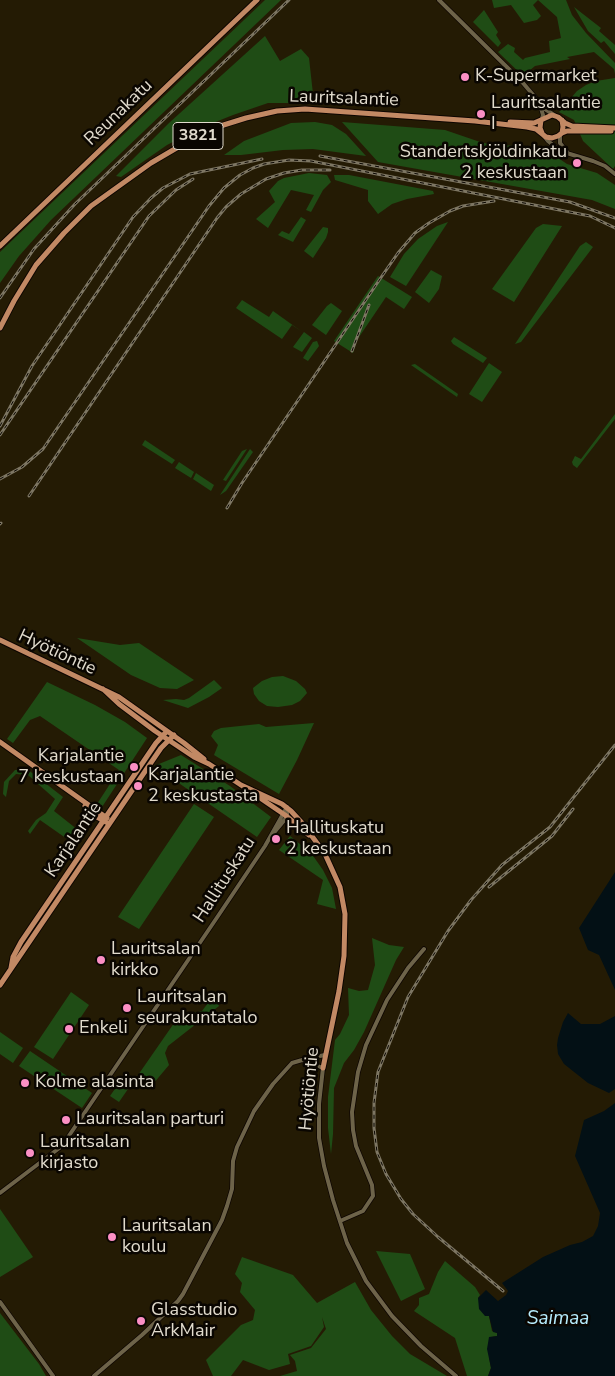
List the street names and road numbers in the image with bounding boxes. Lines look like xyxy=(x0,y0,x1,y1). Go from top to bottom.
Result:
street label: Reunakatu xyxy=(81,75,157,151)
street label: Lauritsalantie xyxy=(289,86,399,112)
road number: 3821 xyxy=(173,122,223,150)
street label: Hyötiöntie xyxy=(15,626,99,680)
street label: Karjalantie xyxy=(41,798,107,882)
street label: Hallituskatu xyxy=(189,833,261,927)
street label: Hyötiöntie xyxy=(296,1046,324,1132)

